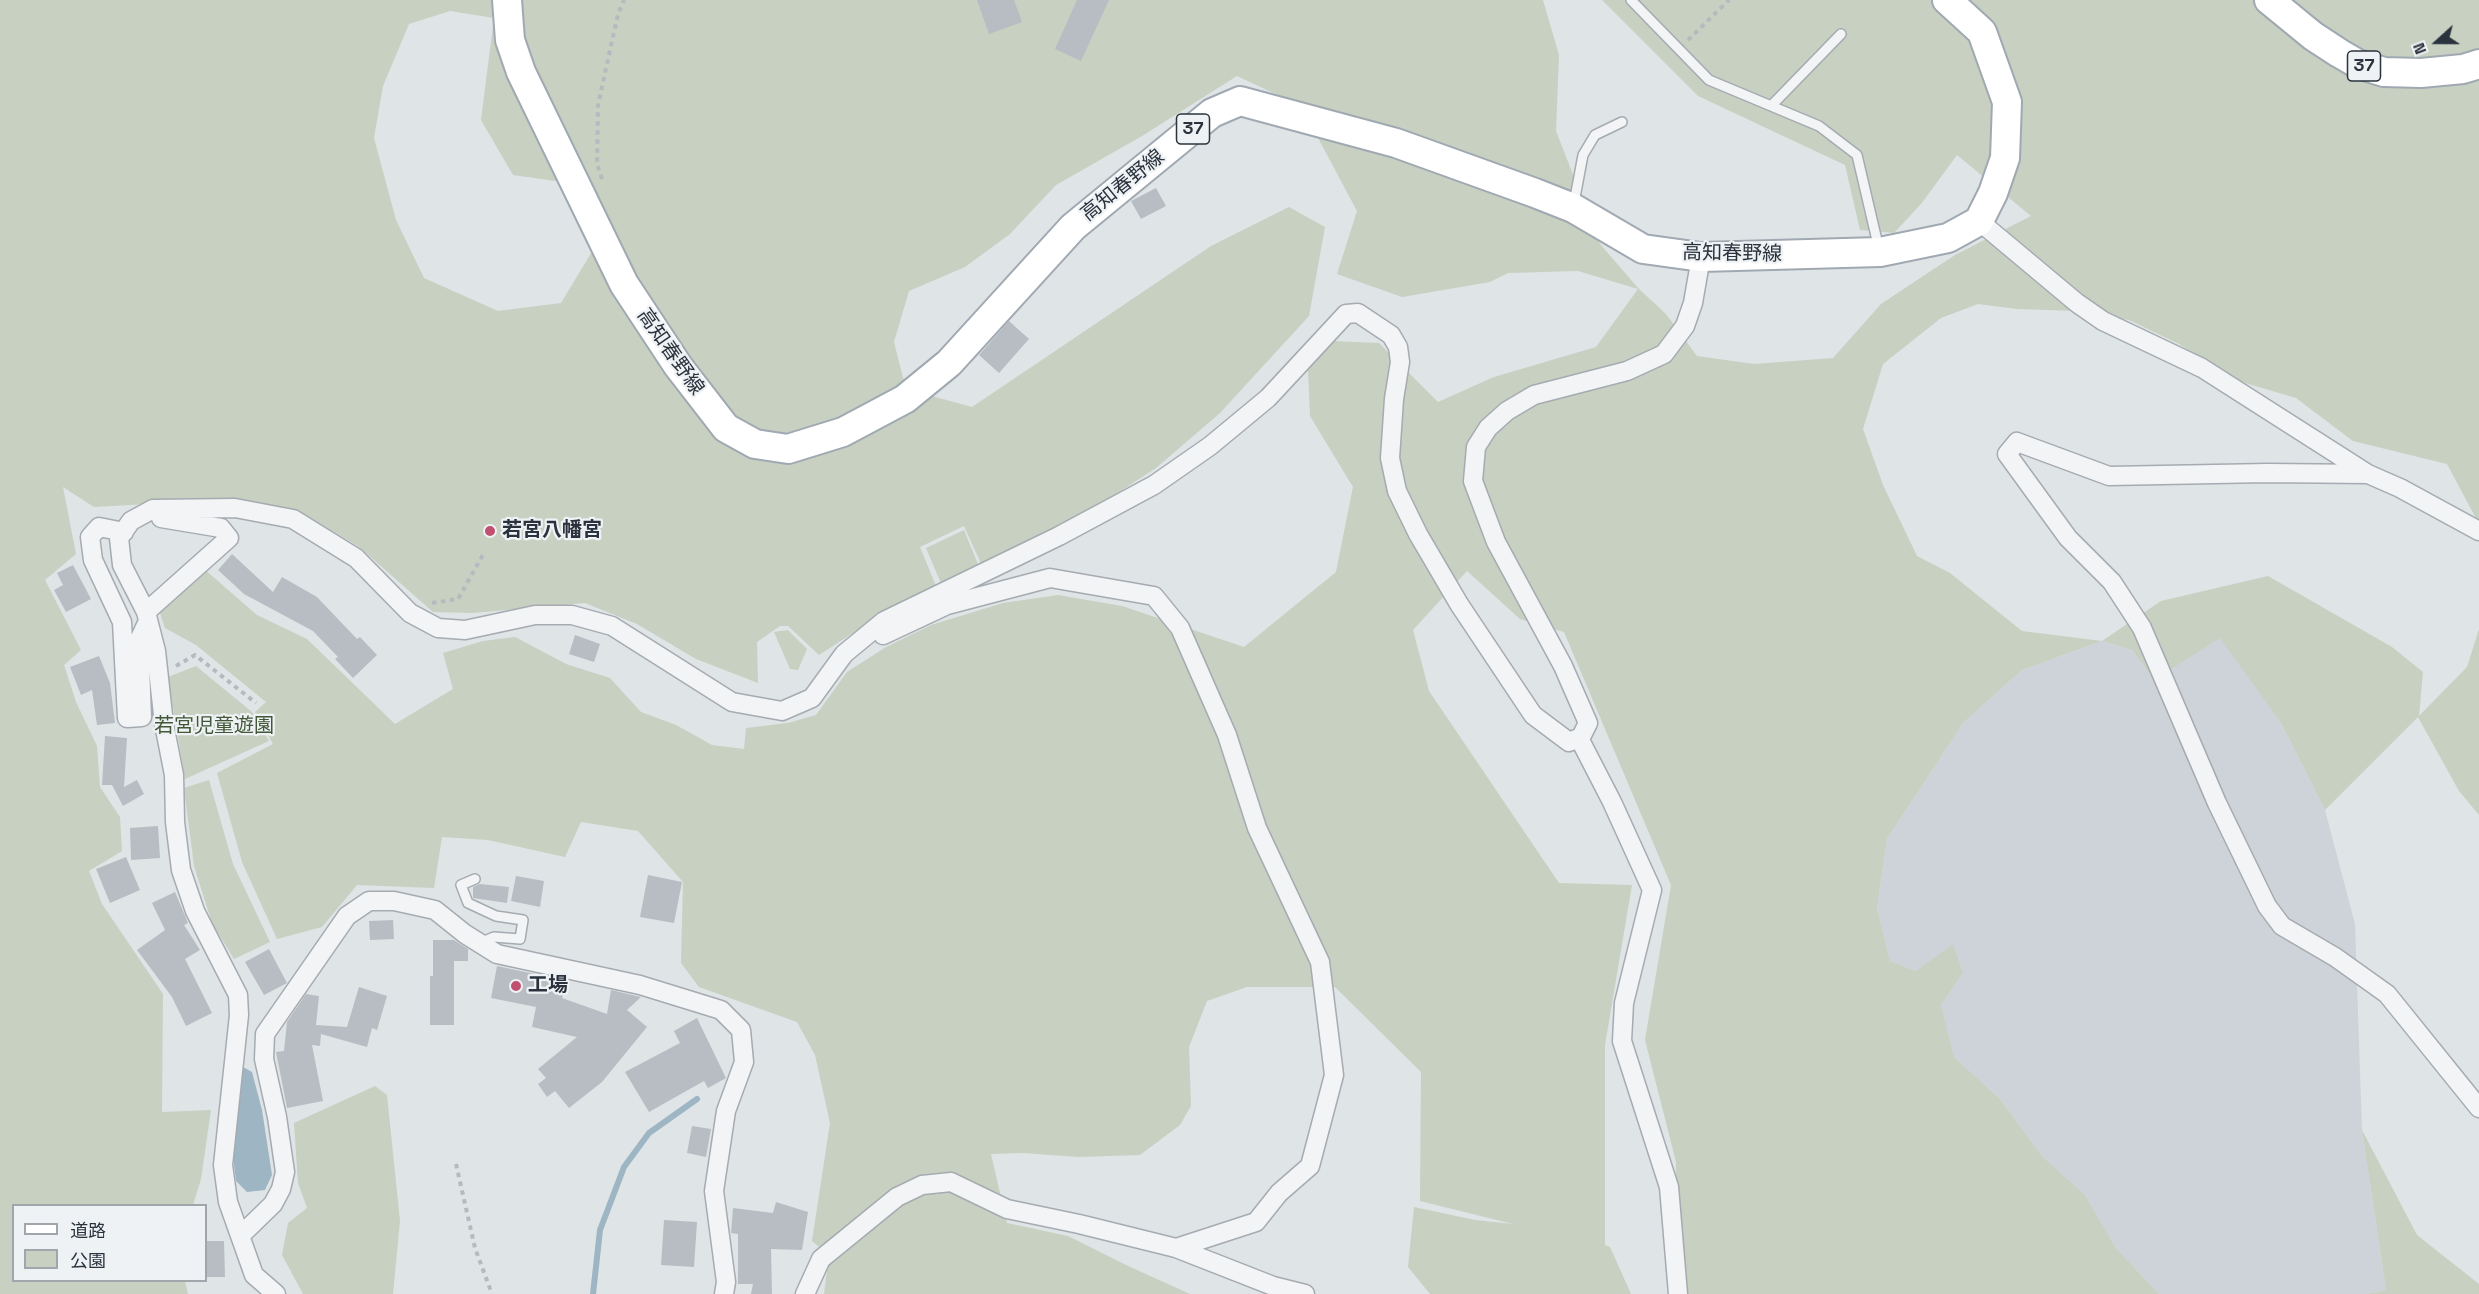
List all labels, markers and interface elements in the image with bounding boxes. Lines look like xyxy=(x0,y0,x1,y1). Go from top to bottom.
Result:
north arrow xyxy=(2407,12,2467,72)
text: N xyxy=(2408,40,2431,57)
road number: 37 xyxy=(2348,51,2380,81)
road number: 37 xyxy=(1176,114,1210,144)
street label: 高知春野線 xyxy=(1077,145,1169,227)
street label: 高知春野線 xyxy=(1682,241,1782,267)
street label: 高知春野線 xyxy=(631,304,709,400)
place label: 若宮八幡宮 xyxy=(502,519,602,543)
marker: 若宮八幡宮 xyxy=(483,524,497,538)
park label: 若宮児童遊園 xyxy=(154,715,274,739)
place label: 工場 xyxy=(528,974,568,998)
marker: 工場 xyxy=(509,979,523,993)
legend xyxy=(12,1204,207,1282)
text: 道路 xyxy=(70,1219,106,1242)
text: 公園 xyxy=(70,1249,106,1272)

